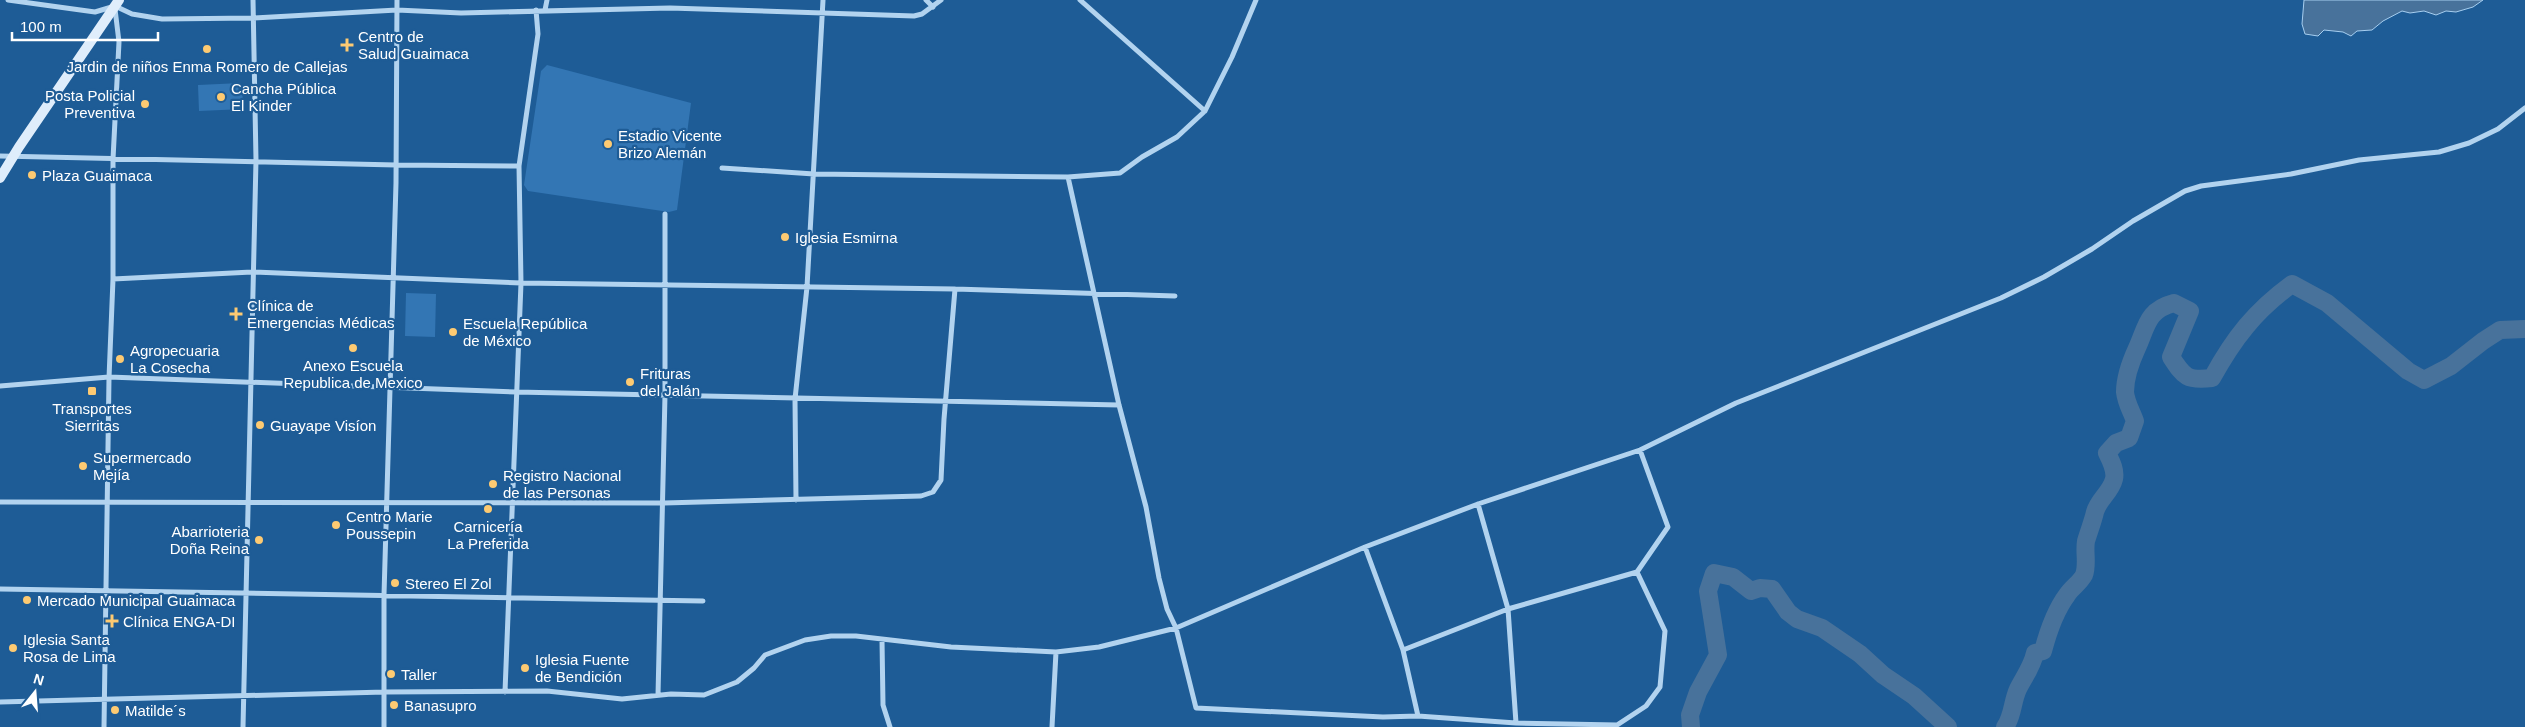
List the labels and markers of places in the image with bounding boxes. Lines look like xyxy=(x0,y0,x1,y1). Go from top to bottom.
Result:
place label: Centro de Salud Guaimaca xyxy=(358,28,470,62)
marker: Centro de Salud Guaimaca xyxy=(340,38,354,52)
marker: Jardin de niños Enma Romero de Callejas xyxy=(201,43,213,55)
place label: Jardin de niños Enma Romero de Callejas xyxy=(67,58,347,75)
place label: Cancha Pública El Kinder xyxy=(231,80,337,114)
place label: Posta Policial Preventiva xyxy=(45,87,136,121)
marker: Cancha Pública El Kinder xyxy=(215,91,227,103)
marker: Posta Policial Preventiva xyxy=(139,98,151,110)
place label: Estadio Vicente Brizo Alemán xyxy=(618,127,722,161)
marker: Estadio Vicente Brizo Alemán xyxy=(602,138,614,150)
place label: Plaza Guaimaca xyxy=(42,167,153,184)
marker: Plaza Guaimaca xyxy=(26,169,38,181)
place label: Iglesia Esmirna xyxy=(795,229,898,246)
marker: Iglesia Esmirna xyxy=(779,231,791,243)
place label: Clínica de Emergencias Médicas xyxy=(247,297,395,331)
marker: Clínica de Emergencias Médicas xyxy=(229,307,243,321)
place label: Escuela República de México xyxy=(463,315,588,349)
marker: Escuela República de México xyxy=(447,326,459,338)
place label: Agropecuaria La Cosecha xyxy=(130,342,220,376)
marker: Anexo Escuela Republica de Mexico xyxy=(347,342,359,354)
marker: Agropecuaria La Cosecha xyxy=(114,353,126,365)
place label: Anexo Escuela Republica de Mexico xyxy=(283,357,423,391)
place label: Frituras del Jalán xyxy=(640,365,700,399)
marker: Frituras del Jalán xyxy=(624,376,636,388)
marker: Transportes Sierritas xyxy=(86,385,98,397)
place label: Transportes Sierritas xyxy=(52,400,132,434)
place label: Guayape Visíon xyxy=(270,417,376,434)
marker: Guayape Visíon xyxy=(254,419,266,431)
place label: Supermercado Mejía xyxy=(93,449,191,483)
marker: Supermercado Mejía xyxy=(77,460,89,472)
place label: Registro Nacional de las Personas xyxy=(503,467,621,501)
marker: Registro Nacional de las Personas xyxy=(487,478,499,490)
marker: Carnicería La Preferida xyxy=(482,503,494,515)
place label: Centro Marie Poussepin xyxy=(346,508,433,542)
place label: Carnicería La Preferida xyxy=(447,518,530,552)
marker: Centro Marie Poussepin xyxy=(330,519,342,531)
place label: Abarrioteria Doña Reina xyxy=(170,523,250,557)
marker: Abarrioteria Doña Reina xyxy=(253,534,265,546)
place label: Stereo El Zol xyxy=(405,575,492,592)
marker: Stereo El Zol xyxy=(389,577,401,589)
place label: Mercado Municipal Guaimaca xyxy=(37,592,236,609)
marker: Mercado Municipal Guaimaca xyxy=(21,594,33,606)
place label: Clínica ENGA-DI xyxy=(123,613,236,630)
marker: Clínica ENGA-DI xyxy=(105,614,119,628)
place label: Iglesia Santa Rosa de Lima xyxy=(23,631,116,665)
marker: Iglesia Santa Rosa de Lima xyxy=(7,642,19,654)
place label: Iglesia Fuente de Bendición xyxy=(535,651,629,685)
marker: Iglesia Fuente de Bendición xyxy=(519,662,531,674)
place label: Taller xyxy=(401,666,437,683)
marker: Taller xyxy=(385,668,397,680)
place label: Banasupro xyxy=(404,697,477,714)
marker: Banasupro xyxy=(388,699,400,711)
place label: Matilde´s xyxy=(125,702,186,719)
marker: Matilde´s xyxy=(109,704,121,716)

